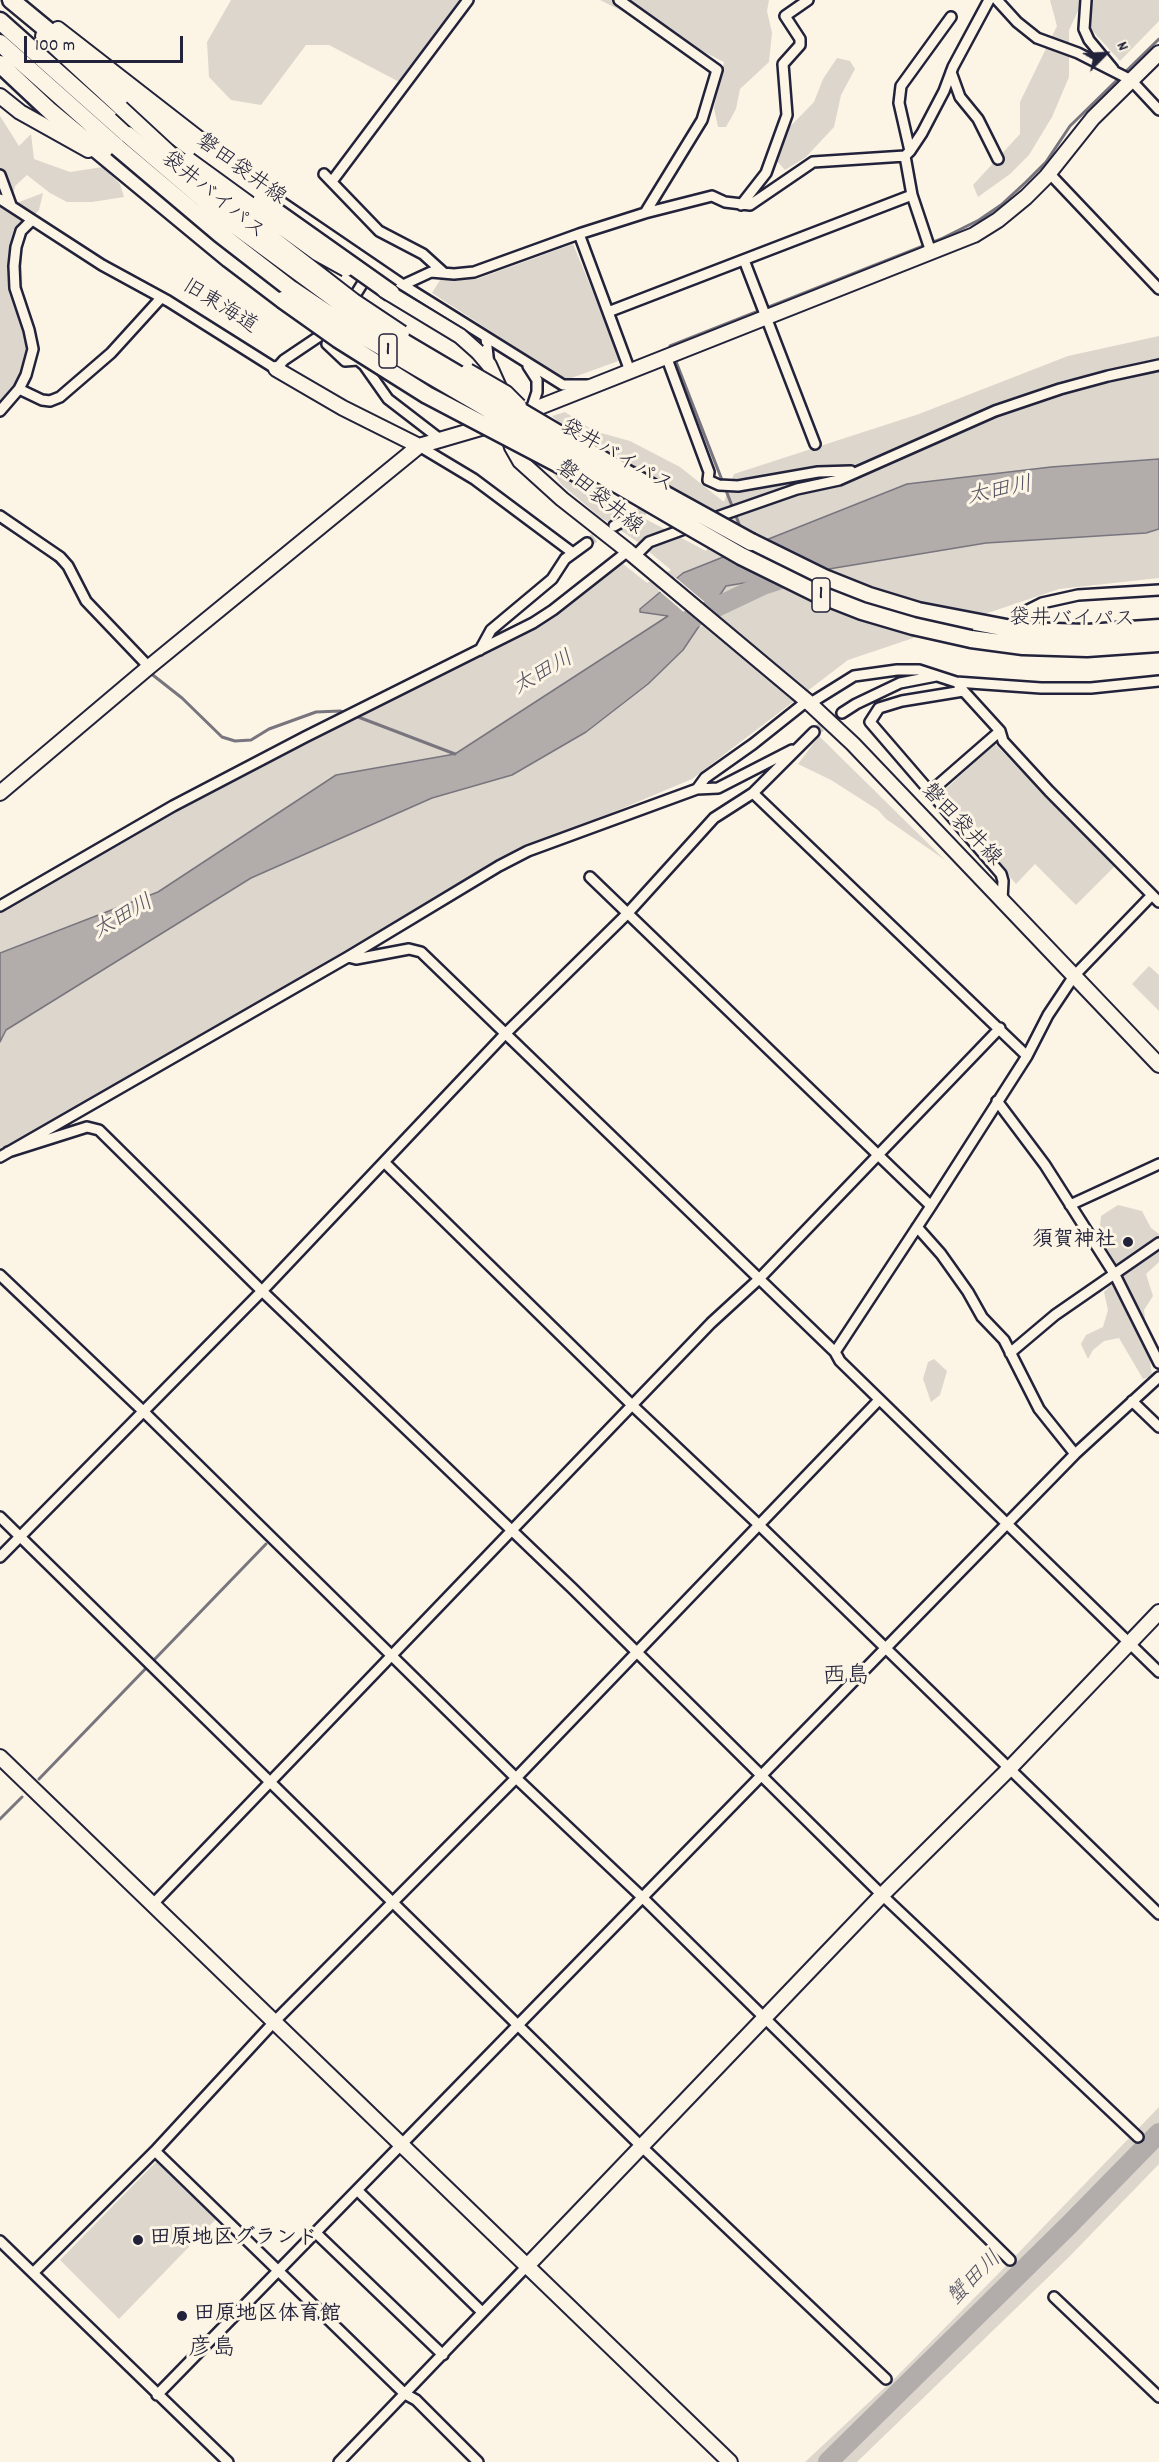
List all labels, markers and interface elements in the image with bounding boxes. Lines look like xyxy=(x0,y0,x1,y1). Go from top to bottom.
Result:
scale bar xyxy=(27,24,186,62)
north arrow xyxy=(1075,24,1135,84)
text: 100 m xyxy=(35,34,75,59)
text: N xyxy=(1110,38,1134,55)
street label: 磐田袋井線 xyxy=(190,130,290,212)
street label: 袋井バイパス xyxy=(155,148,269,246)
street label: 旧東海道 xyxy=(177,275,261,341)
road number: 1 xyxy=(379,334,397,368)
street label: 袋井バイパス xyxy=(555,416,677,500)
street label: 磐田袋井線 xyxy=(549,456,647,542)
water label: 太田川 xyxy=(965,473,1035,513)
road number: 1 xyxy=(812,578,830,612)
street label: 袋井バイパス xyxy=(1009,607,1135,635)
water label: 太田川 xyxy=(509,647,579,703)
street label: 磐田袋井線 xyxy=(914,779,1006,873)
water label: 太田川 xyxy=(89,891,159,947)
place label: 須賀神社 xyxy=(1032,1229,1116,1255)
marker: 須賀神社 xyxy=(1121,1235,1135,1249)
district label: 西島 xyxy=(822,1665,870,1693)
place label: 田原地区グランド xyxy=(150,2227,318,2253)
marker: 田原地区グランド xyxy=(131,2233,145,2247)
water label: 蟹田川 xyxy=(943,2247,1009,2313)
place label: 田原地区体育館 xyxy=(194,2303,341,2329)
marker: 田原地区体育館 xyxy=(175,2309,189,2323)
district label: 彦島 xyxy=(188,2337,236,2365)

